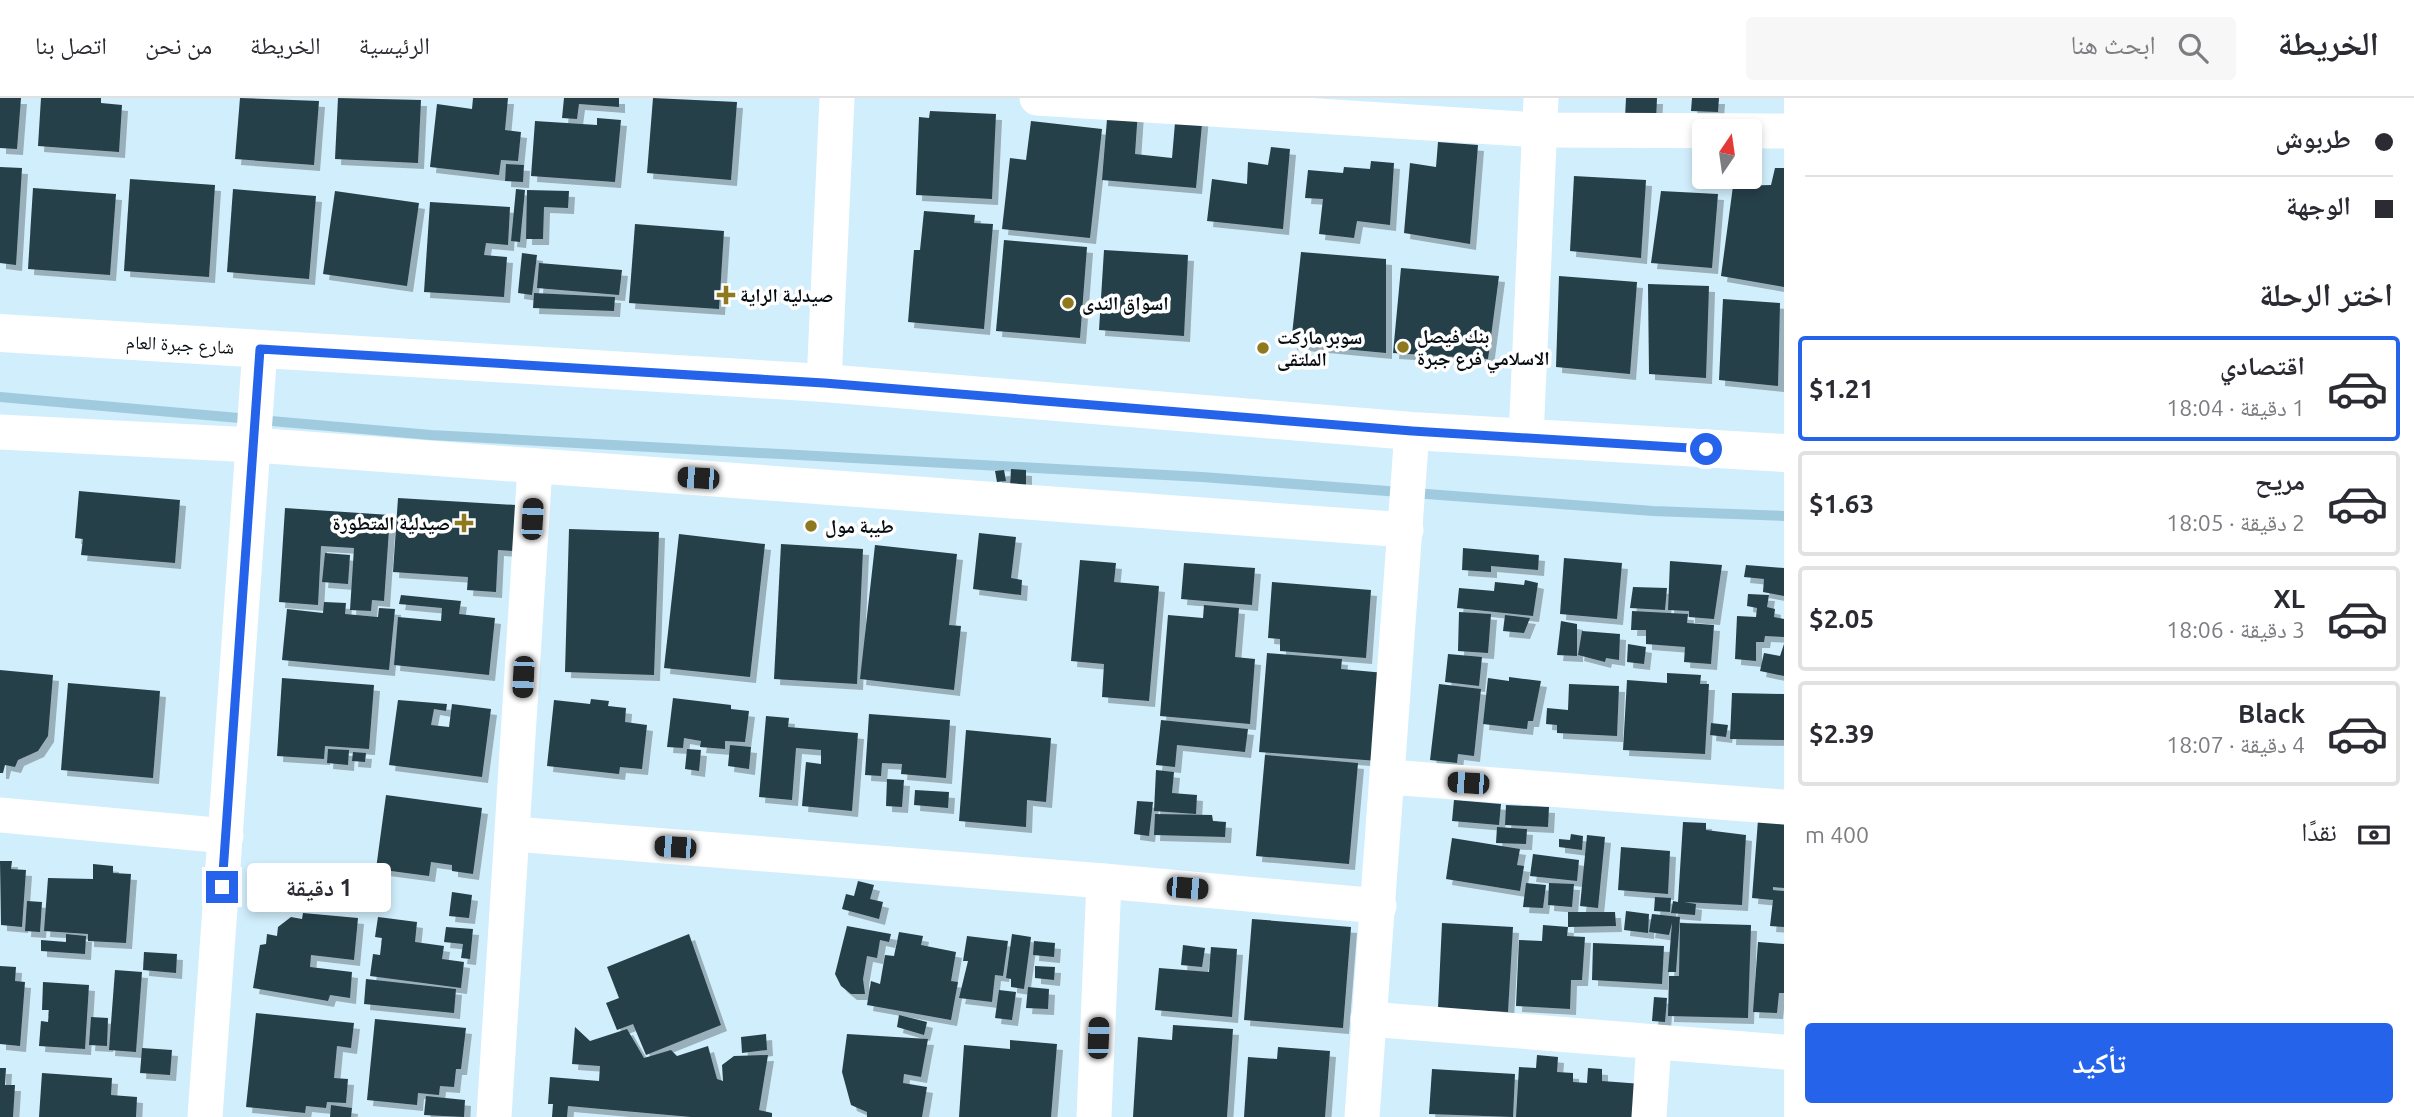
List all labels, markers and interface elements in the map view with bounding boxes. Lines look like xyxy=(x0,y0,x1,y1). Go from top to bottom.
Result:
search box xyxy=(1746,17,2236,80)
text: الخريطة xyxy=(2278,24,2379,61)
icon: search xyxy=(2174,29,2212,67)
text: ابحث هنا xyxy=(2071,30,2156,59)
text: اتصل بنا xyxy=(35,32,107,59)
text: من نحن xyxy=(145,32,212,59)
text: الخريطة xyxy=(250,32,321,59)
text: الرئيسية xyxy=(359,32,430,59)
north arrow xyxy=(1692,119,1762,189)
map controls xyxy=(1692,119,1762,189)
text: طربوش xyxy=(2275,124,2351,153)
text: الوجهة xyxy=(2286,191,2351,220)
text: اختر الرحلة xyxy=(2259,276,2393,312)
place label: صيدلية الراية xyxy=(740,284,833,307)
marker: صيدلية الراية xyxy=(718,287,734,303)
place label: اسواق الندى xyxy=(1082,292,1169,315)
marker: اسواق الندى xyxy=(1060,295,1076,311)
place label: بنك فيصل الاسلامي فرع جبرة xyxy=(1417,325,1550,374)
place label: سوبر ماركت الملتقى xyxy=(1277,326,1362,371)
street label: شارع جبرة العام xyxy=(125,330,235,361)
marker: بنك فيصل الاسلامي فرع جبرة xyxy=(1395,339,1411,355)
marker: سوبر ماركت الملتقى xyxy=(1255,340,1271,356)
text: اقتصادي xyxy=(2220,351,2305,380)
icon: car xyxy=(2326,357,2389,420)
text: $1.21 xyxy=(1809,374,1874,403)
text: 1 دقيقة · 18:04 xyxy=(2166,395,2305,420)
route start xyxy=(1690,433,1722,465)
car xyxy=(677,466,720,490)
text: مريح xyxy=(2255,466,2305,495)
icon: car xyxy=(2326,472,2389,535)
text: $1.63 xyxy=(1809,489,1874,518)
car xyxy=(521,497,544,541)
text: 2 دقيقة · 18:05 xyxy=(2166,510,2305,535)
place label: صيدلية المتطورة xyxy=(332,512,450,535)
marker: صيدلية المتطورة xyxy=(456,515,472,531)
place label: طيبة مول xyxy=(825,515,894,538)
marker: طيبة مول xyxy=(803,518,819,534)
text: XL xyxy=(2274,584,2305,613)
icon: car xyxy=(2326,587,2389,650)
text: $2.05 xyxy=(1809,604,1874,633)
text: 3 دقيقة · 18:06 xyxy=(2166,617,2305,642)
car xyxy=(512,655,535,699)
text: Black xyxy=(2238,699,2305,728)
icon: car xyxy=(2326,702,2389,765)
text: $2.39 xyxy=(1809,719,1874,748)
text: 4 دقيقة · 18:07 xyxy=(2166,732,2305,757)
car xyxy=(1447,771,1490,795)
icon: cash xyxy=(2355,816,2393,854)
text: نقدًا xyxy=(2301,817,2337,846)
text: 400 m xyxy=(1805,822,1869,847)
car xyxy=(654,835,697,859)
callout: 1 دقيقة xyxy=(246,862,390,912)
route end xyxy=(206,871,238,903)
text: 1 دقيقة xyxy=(286,875,352,900)
car xyxy=(1166,876,1209,900)
car xyxy=(1087,1017,1110,1059)
button: تأكيد xyxy=(1805,1023,2393,1103)

